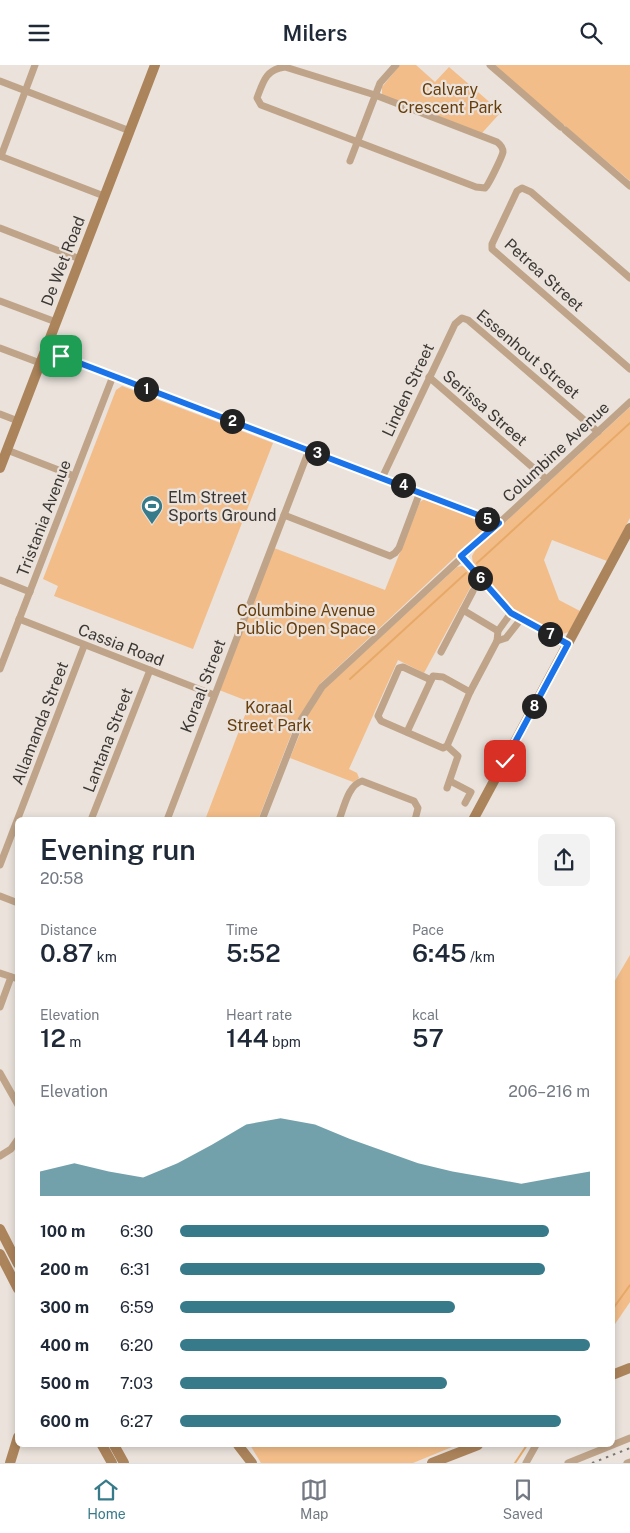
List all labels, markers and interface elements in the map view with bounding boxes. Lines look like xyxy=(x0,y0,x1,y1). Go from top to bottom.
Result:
icon: menu xyxy=(25,19,53,47)
icon: search xyxy=(577,19,605,47)
text: Milers xyxy=(283,20,347,46)
park label: Calvary Crescent Park xyxy=(397,80,503,117)
street label: De Wet Road xyxy=(37,213,89,309)
street label: Petrea Street xyxy=(501,235,587,315)
street label: Essenhout Street xyxy=(473,305,583,403)
pin xyxy=(40,335,82,377)
street label: Linden Street xyxy=(378,340,438,440)
icon: arrive xyxy=(47,342,75,370)
street label: Serissa Street xyxy=(439,366,531,450)
pin: 1 xyxy=(134,377,158,401)
text: 1 xyxy=(144,381,150,397)
street label: Columbine Avenue xyxy=(499,398,613,506)
pin: 2 xyxy=(220,409,244,433)
text: 2 xyxy=(228,413,237,429)
pin: 3 xyxy=(304,441,330,465)
text: 3 xyxy=(313,445,322,461)
street label: Tristania Avenue xyxy=(13,457,75,579)
pin: 4 xyxy=(390,473,416,497)
text: 4 xyxy=(399,477,408,493)
place label: Elm Street Sports Ground xyxy=(168,488,277,525)
sports icon: Elm Street Sports Ground xyxy=(140,494,164,525)
pin: 5 xyxy=(474,507,500,531)
text: 5 xyxy=(483,511,492,527)
pin: 6 xyxy=(468,565,492,591)
text: 6 xyxy=(476,570,485,586)
park label: Columbine Avenue Public Open Space xyxy=(236,601,376,638)
street label: Cassia Road xyxy=(75,620,167,670)
pin: 7 xyxy=(538,621,562,647)
text: 7 xyxy=(546,626,555,642)
street label: Koraal Street xyxy=(176,637,230,735)
street label: Allamanda Street xyxy=(8,659,72,787)
street label: Lantana Street xyxy=(79,685,137,795)
pin: 8 xyxy=(522,693,546,719)
park label: Koraal Street Park xyxy=(227,698,311,735)
text: 8 xyxy=(530,698,539,714)
pin xyxy=(484,740,526,782)
icon: check xyxy=(491,747,519,775)
text: Evening run xyxy=(40,833,196,866)
button: share xyxy=(538,834,590,886)
text: 20:58 xyxy=(40,869,84,888)
text: Distance xyxy=(40,922,97,938)
text: Time xyxy=(226,922,258,938)
text: Pace xyxy=(412,922,444,938)
text: 0.87 xyxy=(40,938,93,968)
text: 5:52 xyxy=(226,938,281,968)
text: 6:45 xyxy=(412,938,467,968)
text: km xyxy=(93,949,117,965)
text: /km xyxy=(467,949,495,965)
text: Elevation xyxy=(40,1007,99,1023)
text: Heart rate xyxy=(226,1007,292,1023)
text: kcal xyxy=(412,1007,439,1023)
text: 12 xyxy=(40,1023,66,1053)
text: 144 xyxy=(226,1023,269,1053)
text: 57 xyxy=(412,1023,444,1053)
text: m xyxy=(66,1034,81,1050)
text: bpm xyxy=(269,1034,301,1050)
text: Elevation xyxy=(40,1082,108,1101)
text: 206–216 m xyxy=(508,1082,590,1101)
text: 100 m xyxy=(40,1222,85,1241)
text: 6:30 xyxy=(120,1222,153,1241)
text: 200 m xyxy=(40,1260,89,1279)
text: 6:31 xyxy=(120,1260,150,1279)
text: 300 m xyxy=(40,1298,89,1317)
text: 6:59 xyxy=(120,1298,154,1317)
text: 400 m xyxy=(40,1336,89,1355)
text: 6:20 xyxy=(120,1336,153,1355)
text: 500 m xyxy=(40,1374,89,1393)
text: 7:03 xyxy=(120,1374,153,1393)
text: 600 m xyxy=(40,1412,89,1431)
text: 6:27 xyxy=(120,1412,153,1431)
tab: Home xyxy=(87,1476,126,1522)
tab: Map xyxy=(300,1476,328,1522)
tab: Saved xyxy=(503,1476,543,1522)

